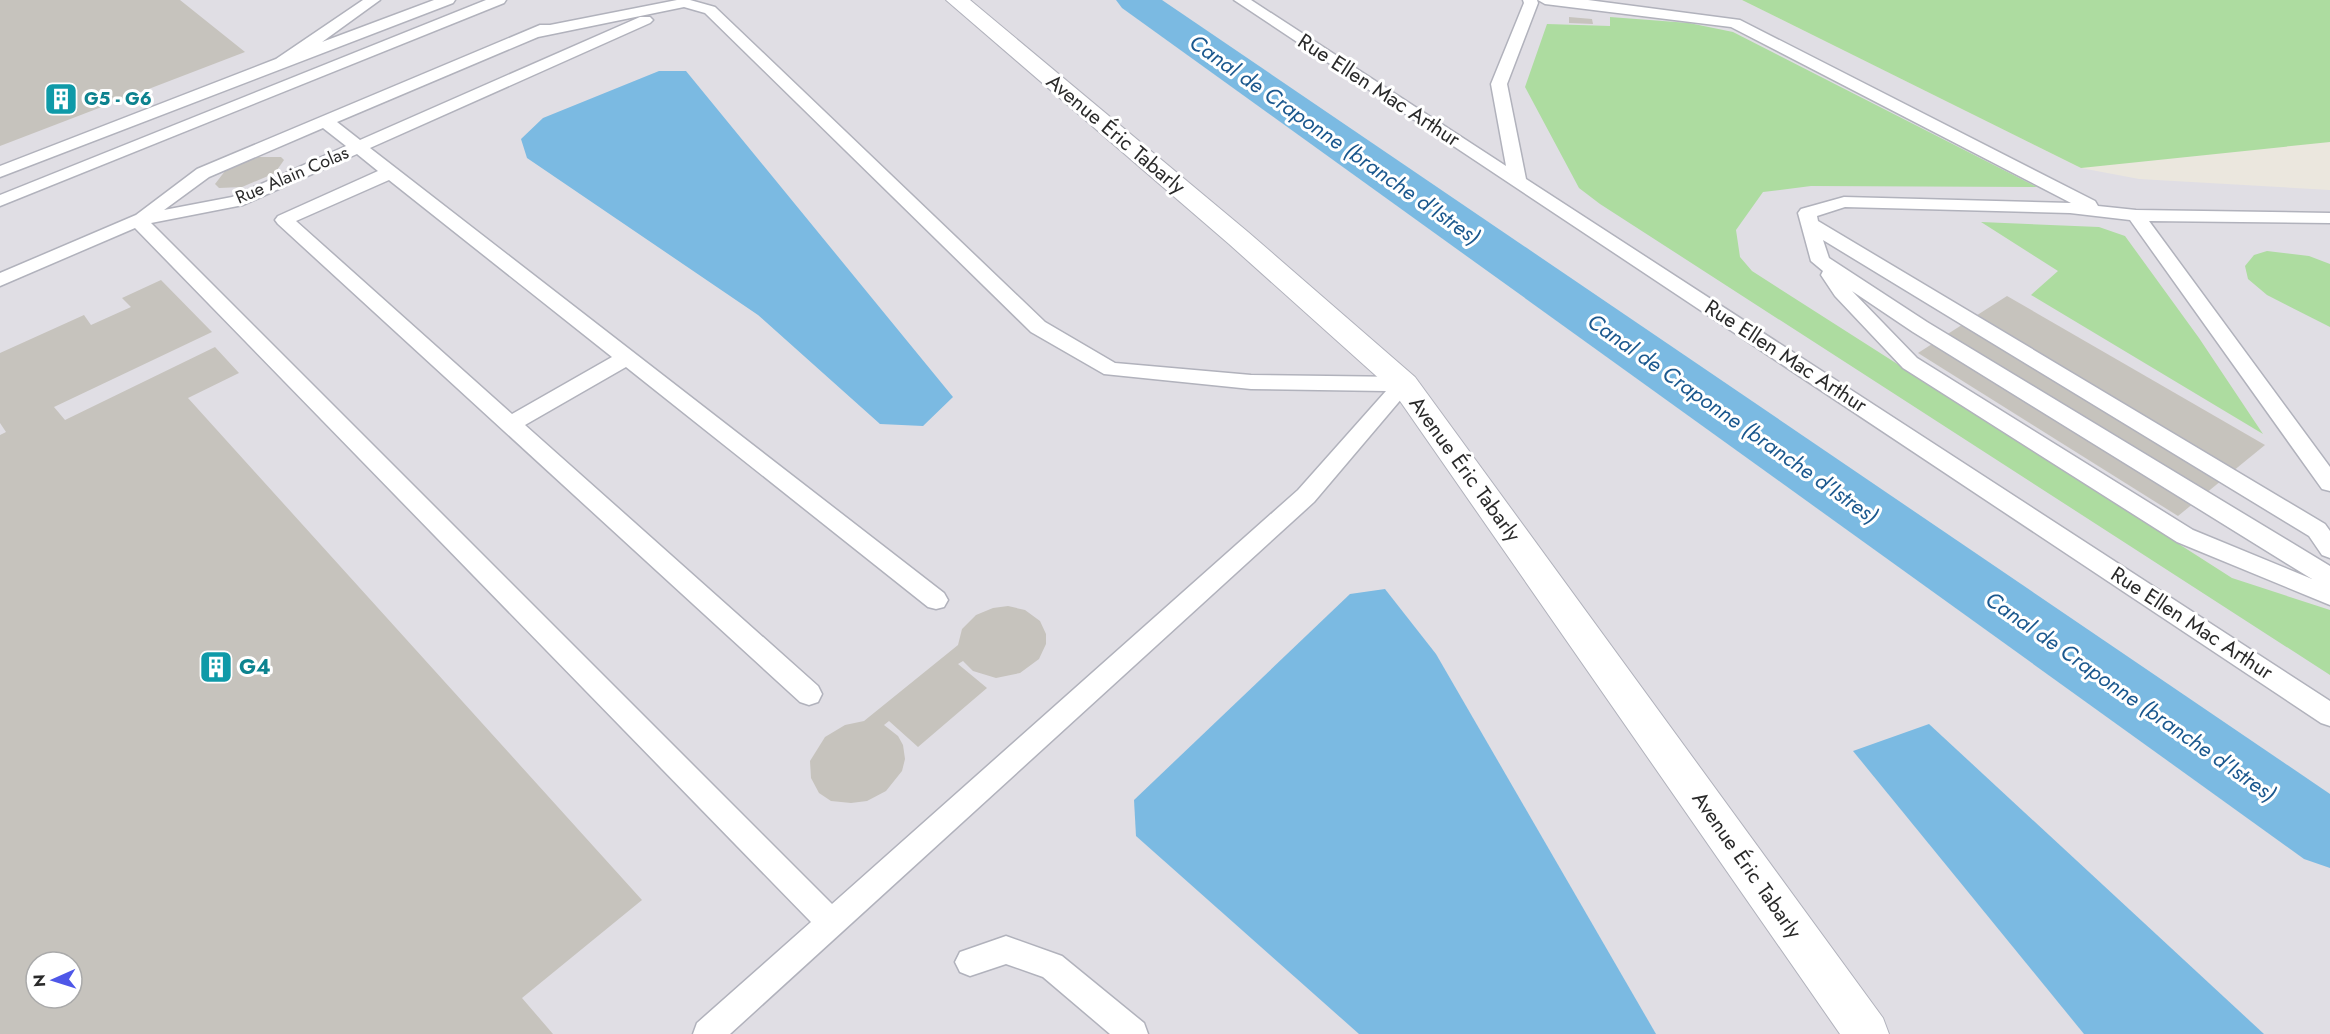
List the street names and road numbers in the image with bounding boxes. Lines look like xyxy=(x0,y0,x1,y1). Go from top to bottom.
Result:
street label: Rue Ellen Mac Arthur xyxy=(1292,26,1467,154)
street label: Avenue Éric Tabarly xyxy=(1040,67,1193,202)
street label: Rue Alain Colas xyxy=(231,139,353,211)
street label: Rue Ellen Mac Arthur xyxy=(1699,292,1874,420)
street label: Avenue Éric Tabarly xyxy=(1402,390,1529,549)
street label: Rue Ellen Mac Arthur xyxy=(2105,559,2280,687)
street label: Avenue Éric Tabarly xyxy=(1685,785,1809,945)

